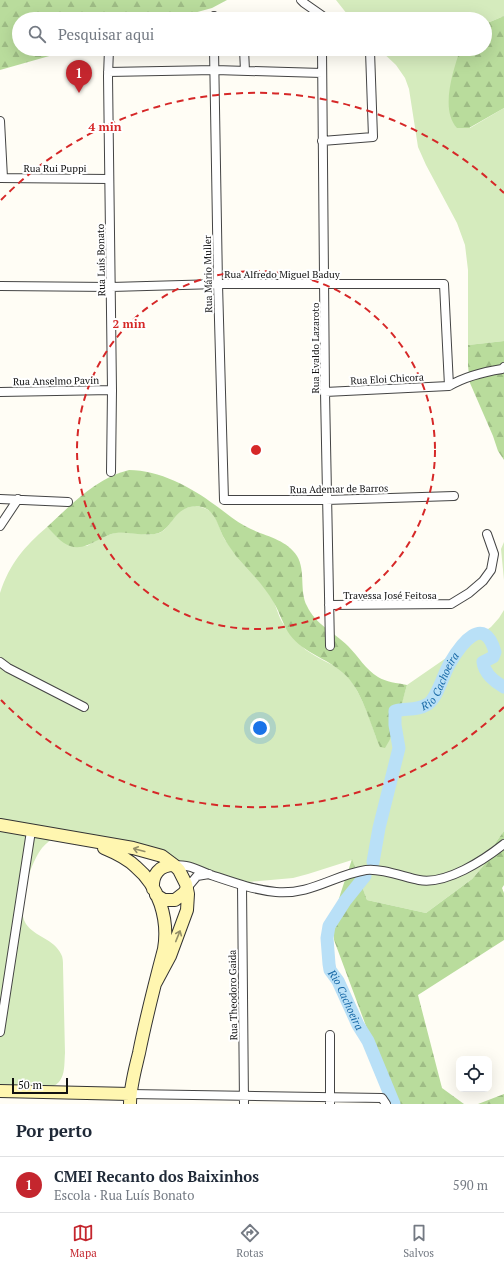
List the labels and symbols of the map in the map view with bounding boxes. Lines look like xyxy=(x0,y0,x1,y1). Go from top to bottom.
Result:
pin: 1 xyxy=(66,60,92,93)
text: 4 min xyxy=(89,119,122,134)
street label: Rua Rui Puppi xyxy=(23,162,87,175)
street label: Rua Luís Bonato xyxy=(94,223,108,296)
street label: Rua Mário Muller xyxy=(201,235,215,313)
street label: Rua Alfredo Miguel Baduy xyxy=(224,268,341,281)
street label: Rua Evaldo Lazaroto xyxy=(309,302,322,394)
text: 2 min xyxy=(113,316,146,331)
street label: Rua Eloi Chicora xyxy=(350,371,424,387)
street label: Rua Anselmo Pavin xyxy=(13,374,99,388)
centre of rings xyxy=(249,443,263,457)
street label: Rua Ademar de Barros xyxy=(290,482,388,496)
street label: Travessa José Feitosa xyxy=(343,589,437,602)
water label: Rio Cachoeira xyxy=(418,649,462,714)
your location xyxy=(250,718,270,738)
one-way arrow xyxy=(132,846,145,853)
one-way arrow xyxy=(175,930,182,942)
street label: Rua Theodoro Gaida xyxy=(226,950,240,1040)
water label: Rio Cachoeira xyxy=(324,966,367,1033)
scale bar xyxy=(12,1076,68,1095)

